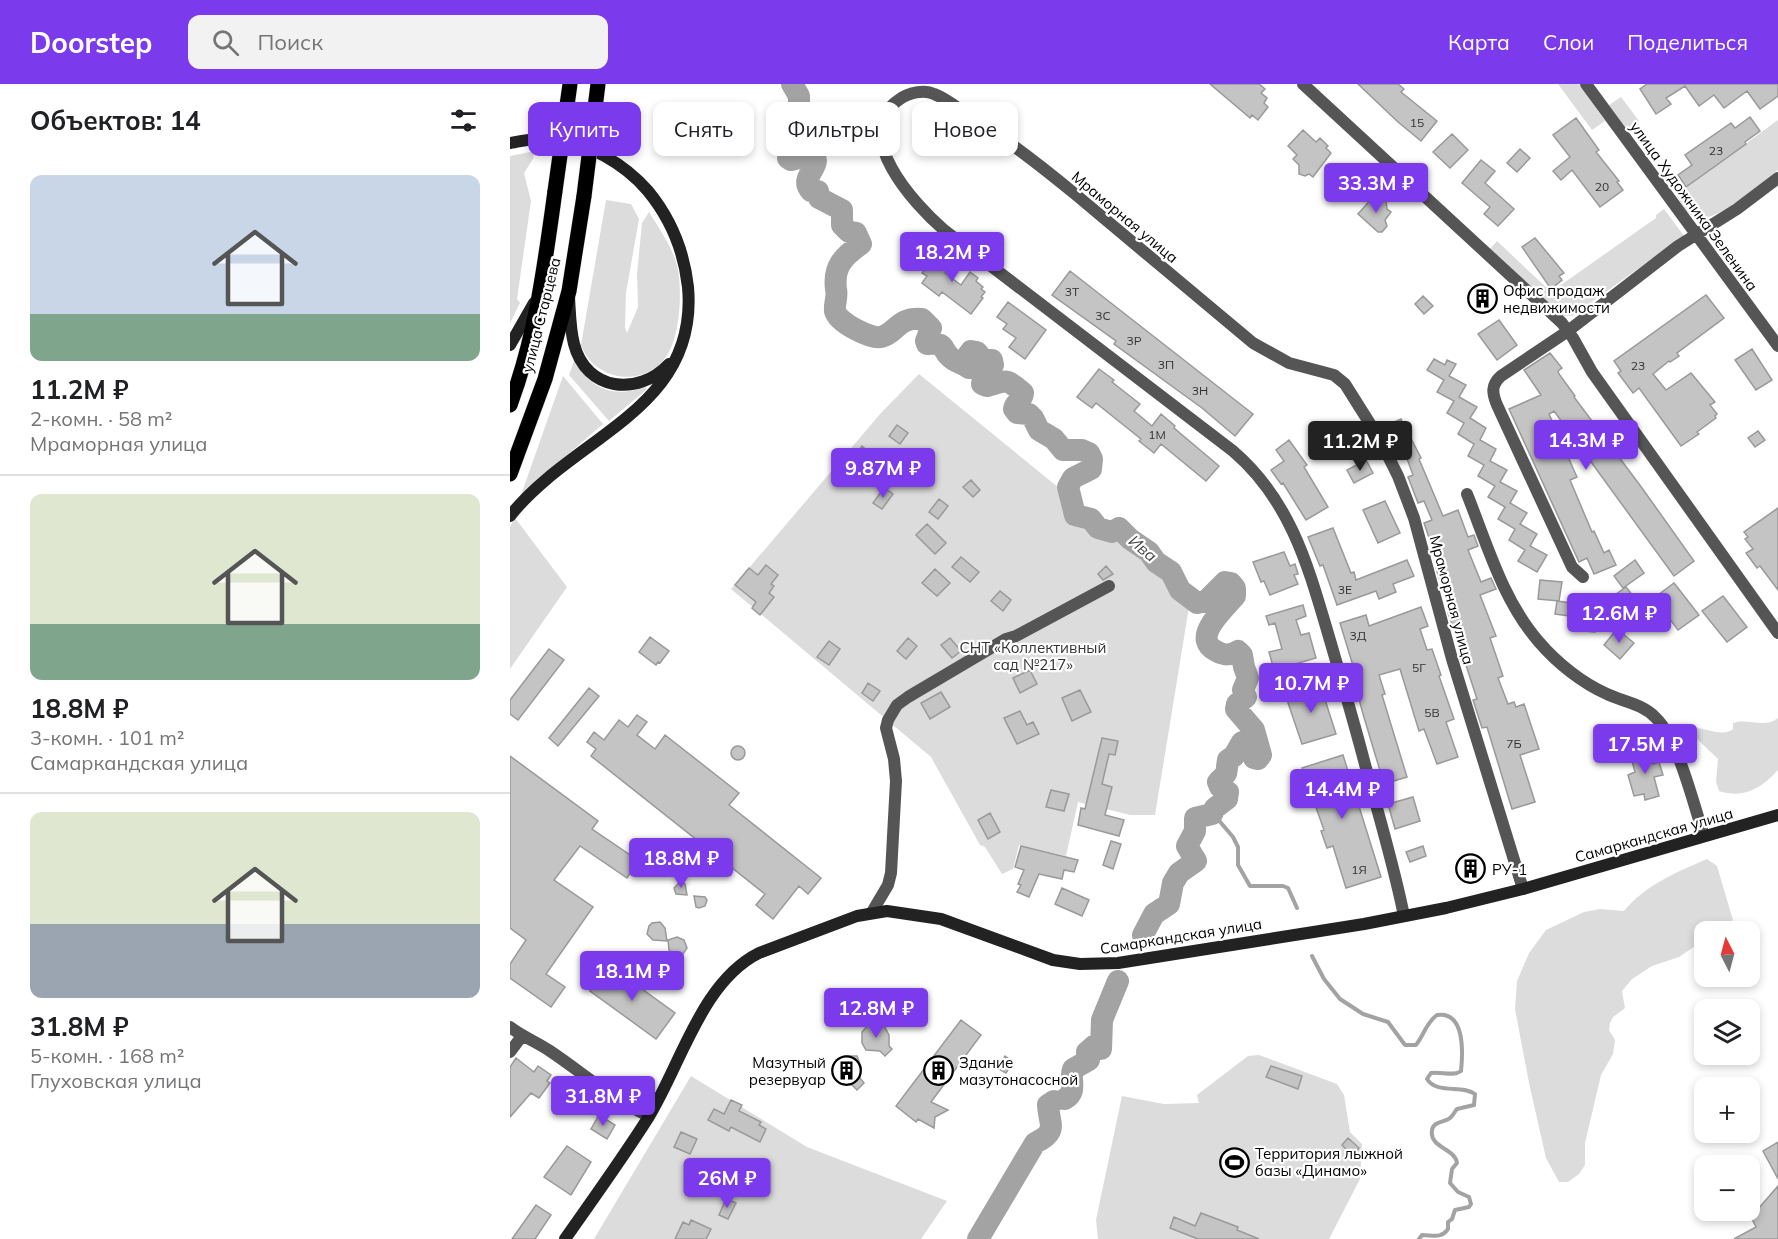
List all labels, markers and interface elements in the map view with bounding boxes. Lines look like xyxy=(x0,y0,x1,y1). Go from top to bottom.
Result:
search box xyxy=(188,15,608,69)
text: Doorstep xyxy=(30,25,152,60)
icon: search xyxy=(209,26,242,59)
text: Поиск xyxy=(257,28,323,56)
text: Карта xyxy=(1448,29,1510,55)
text: Слои xyxy=(1543,29,1594,55)
text: Поделиться xyxy=(1627,29,1748,55)
chip: Купить xyxy=(528,102,641,156)
chip: Снять xyxy=(653,102,754,156)
chip: Фильтры xyxy=(766,102,900,156)
chip: Новое xyxy=(912,102,1018,156)
text: Объектов: 14 xyxy=(30,104,201,137)
icon: filters xyxy=(447,104,480,137)
house number: 15 xyxy=(1410,115,1424,130)
street label: улица Художника Зеленина xyxy=(1626,117,1762,295)
house number: 23 xyxy=(1709,143,1723,158)
pin: 33.3M ₽ xyxy=(1321,163,1431,214)
street label: Мраморная улица xyxy=(1068,167,1182,267)
text: 33.3M ₽ xyxy=(1338,170,1414,195)
house number: 20 xyxy=(1595,179,1609,194)
icon: home xyxy=(201,214,309,322)
pin: 18.2M ₽ xyxy=(897,232,1007,283)
text: 18.2M ₽ xyxy=(914,239,990,264)
street label: улица Старцева xyxy=(518,255,564,375)
place label: Офис продаж недвижимости xyxy=(1503,281,1610,317)
building icon: Офис продаж недвижимости xyxy=(1466,283,1498,315)
house number: 3Т xyxy=(1065,284,1080,299)
house number: 3С xyxy=(1095,308,1111,323)
house number: 3Р xyxy=(1126,333,1142,348)
house number: 3П xyxy=(1158,357,1174,372)
house number: 23 xyxy=(1631,358,1645,373)
text: 11.2M ₽ xyxy=(30,373,129,406)
house number: 3Н xyxy=(1192,383,1208,398)
text: 2-комн. · 58 m² xyxy=(30,406,172,431)
pin: 14.3M ₽ xyxy=(1531,420,1641,471)
pin: 11.2M ₽ xyxy=(1305,421,1415,472)
house number: 1М xyxy=(1148,427,1166,442)
text: 14.3M ₽ xyxy=(1548,427,1624,452)
text: 11.2M ₽ xyxy=(1322,428,1398,453)
text: Мраморная улица xyxy=(30,431,207,456)
pin: 9.87M ₽ xyxy=(828,448,938,499)
text: 9.87M ₽ xyxy=(845,455,921,480)
water label: Ива xyxy=(1125,530,1161,566)
icon: home xyxy=(201,533,309,641)
street label: Мраморная улица xyxy=(1426,533,1478,667)
house number: 3Е xyxy=(1338,582,1352,597)
pin: 12.6M ₽ xyxy=(1564,593,1674,644)
text: 12.6M ₽ xyxy=(1581,600,1657,625)
house number: 3Д xyxy=(1350,628,1367,643)
park label: СНТ «Коллективный сад №217» xyxy=(960,638,1106,674)
house number: 5Г xyxy=(1412,660,1426,675)
pin: 10.7M ₽ xyxy=(1256,663,1366,714)
text: 10.7M ₽ xyxy=(1273,670,1349,695)
text: 18.8M ₽ xyxy=(30,692,129,725)
house number: 5В xyxy=(1424,705,1440,720)
pin: 17.5M ₽ xyxy=(1590,724,1700,775)
text: 3-комн. · 101 m² xyxy=(30,725,184,750)
text: 17.5M ₽ xyxy=(1607,731,1683,756)
house number: 7Б xyxy=(1506,736,1522,751)
text: Самаркандская улица xyxy=(30,750,248,775)
pin: 14.4M ₽ xyxy=(1287,769,1397,820)
text: 14.4M ₽ xyxy=(1304,776,1380,801)
street label: Самаркандская улица xyxy=(1573,803,1735,867)
pin: 18.8M ₽ xyxy=(626,838,736,889)
text: 18.8M ₽ xyxy=(643,845,719,870)
icon: home xyxy=(201,851,309,959)
building icon: РУ-1 xyxy=(1455,853,1487,885)
place label: РУ-1 xyxy=(1492,860,1527,879)
house number: 1Я xyxy=(1351,862,1367,877)
street label: Самаркандская улица xyxy=(1099,914,1263,958)
north arrow xyxy=(1694,921,1760,987)
map controls xyxy=(1694,921,1760,1221)
pin: 18.1M ₽ xyxy=(577,951,687,1002)
text: 18.1M ₽ xyxy=(594,958,670,983)
pin: 12.8M ₽ xyxy=(821,988,931,1039)
text: 12.8M ₽ xyxy=(838,995,914,1020)
button: layers xyxy=(1694,999,1760,1065)
text: 31.8M ₽ xyxy=(30,1010,129,1043)
text: 5-комн. · 168 m² xyxy=(30,1043,184,1068)
place label: Мазутный резервуар xyxy=(749,1053,826,1089)
place label: Здание мазутонасосной xyxy=(959,1053,1078,1089)
building icon: Мазутный резервуар xyxy=(831,1055,863,1087)
building icon: Здание мазутонасосной xyxy=(922,1055,954,1087)
text: Глуховская улица xyxy=(30,1068,202,1093)
pin: 31.8M ₽ xyxy=(548,1076,658,1127)
button: + xyxy=(1694,1077,1760,1143)
text: 31.8M ₽ xyxy=(565,1083,641,1108)
place label: Территория лыжной базы «Динамо» xyxy=(1255,1144,1403,1180)
sports icon: Территория лыжной базы «Динамо» xyxy=(1218,1146,1250,1178)
button: − xyxy=(1694,1155,1760,1221)
pin: 26M ₽ xyxy=(685,1158,769,1209)
text: 26M ₽ xyxy=(698,1165,756,1190)

